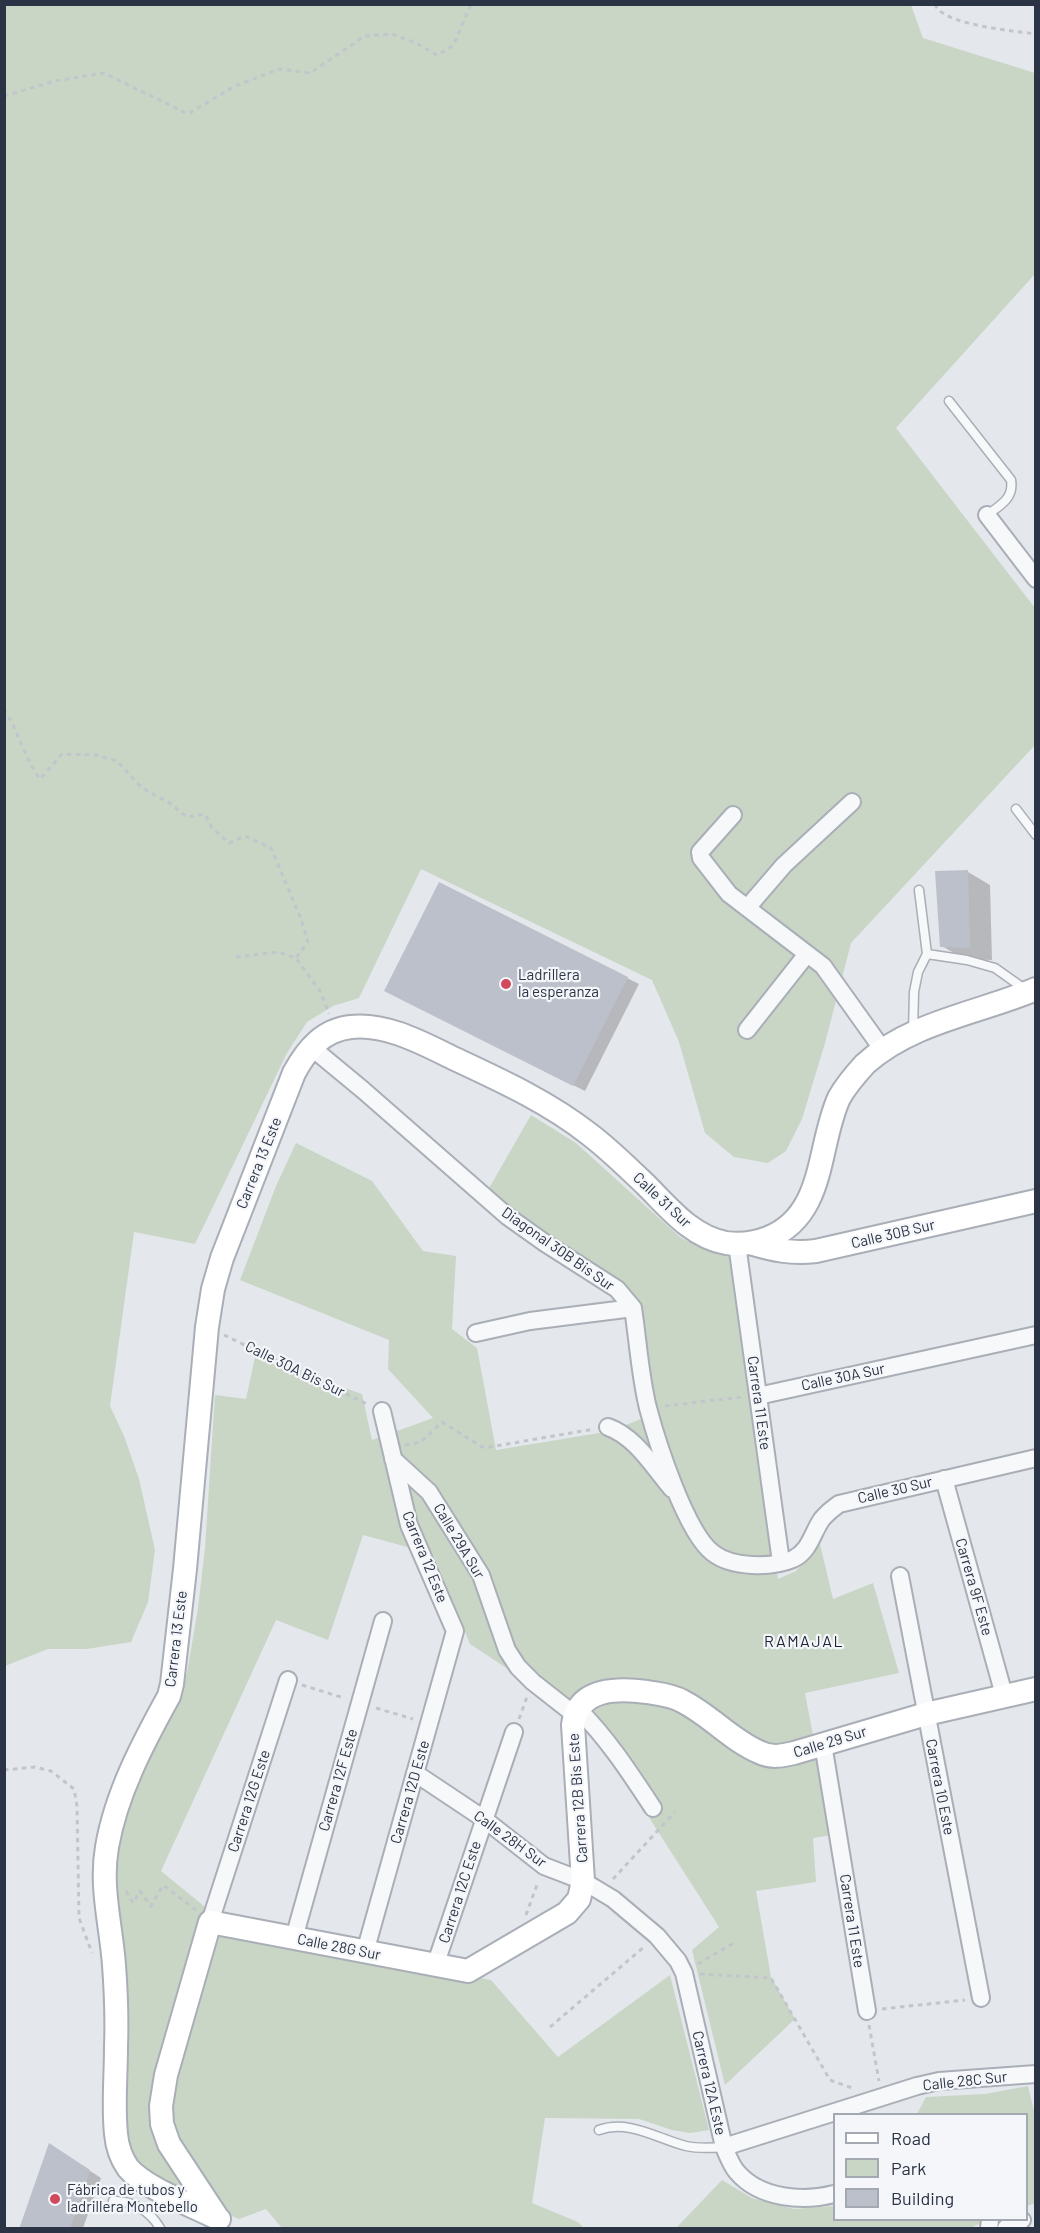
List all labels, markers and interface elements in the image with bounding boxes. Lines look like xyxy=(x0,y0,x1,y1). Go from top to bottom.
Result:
place label: Ladrillera la esperanza xyxy=(518,966,599,1001)
marker: Ladrillera la esperanza xyxy=(499,977,513,991)
street label: Carrera 13 Este xyxy=(232,1115,286,1211)
street label: Calle 31 Sur xyxy=(629,1169,695,1231)
street label: Diagonal 30B Bis Sur xyxy=(498,1203,618,1295)
street label: Calle 30B Sur xyxy=(849,1216,937,1252)
street label: Calle 30A Bis Sur xyxy=(242,1337,348,1401)
street label: Carrera 11 Este xyxy=(744,1355,774,1451)
street label: Calle 30A Sur xyxy=(799,1359,887,1395)
street label: Calle 30 Sur xyxy=(856,1473,934,1507)
street label: Calle 29A Sur xyxy=(429,1500,489,1582)
street label: Carrera 12 Este xyxy=(398,1508,452,1606)
street label: Carrera 9F Este xyxy=(952,1536,996,1638)
street label: Carrera 13 Este xyxy=(161,1590,191,1688)
district label: RAMAJAL xyxy=(764,1632,844,1652)
street label: Calle 29 Sur xyxy=(791,1722,869,1762)
street label: Carrera 12F Este xyxy=(315,1727,361,1833)
street label: Carrera 12B Bis Este xyxy=(564,1732,592,1864)
street label: Carrera 10 Este xyxy=(922,1737,958,1837)
street label: Carrera 12D Este xyxy=(387,1738,433,1846)
street label: Carrera 12G Este xyxy=(224,1748,274,1854)
street label: Calle 28H Sur xyxy=(470,1807,550,1871)
street label: Carrera 12C Este xyxy=(435,1839,485,1945)
street label: Carrera 11 Este xyxy=(836,1873,868,1969)
street label: Calle 28G Sur xyxy=(296,1930,382,1964)
street label: Carrera 12A Este xyxy=(688,2029,730,2137)
street label: Calle 28C Sur xyxy=(922,2068,1008,2094)
legend xyxy=(833,2113,1028,2221)
text: Road xyxy=(891,2127,931,2149)
text: Park xyxy=(891,2157,926,2179)
place label: Fábrica de tubos y ladrillera Montebello xyxy=(67,2181,198,2216)
text: Building xyxy=(891,2187,954,2209)
marker: Fábrica de tubos y ladrillera Montebello xyxy=(48,2192,62,2206)

